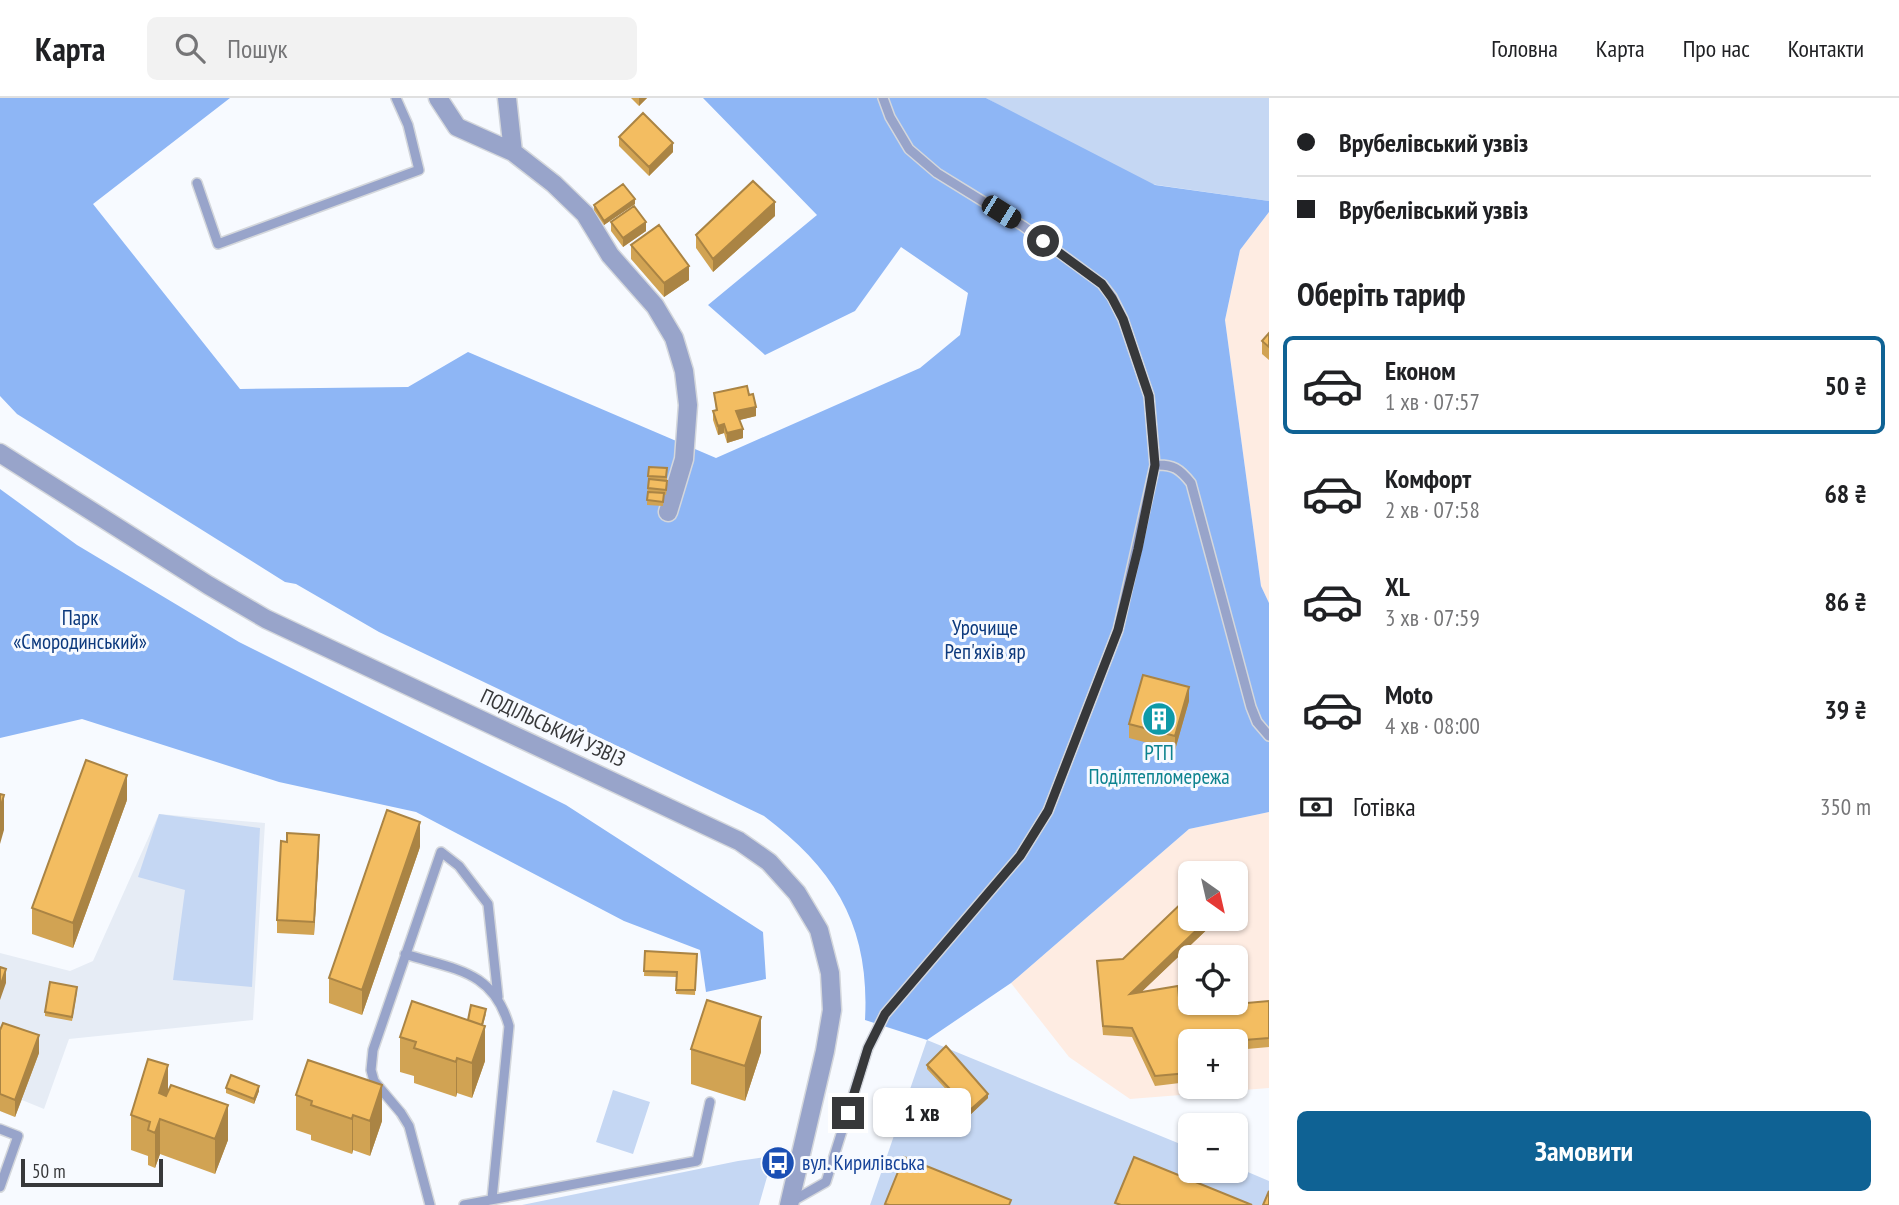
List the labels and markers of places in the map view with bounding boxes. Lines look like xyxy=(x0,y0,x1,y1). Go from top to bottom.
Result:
building icon: РТП Поділтепломережа xyxy=(1140,700,1178,738)
place label: РТП Поділтепломережа xyxy=(1088,739,1230,790)
bus stop icon: вул. Кирилівська xyxy=(759,1144,797,1182)
place label: вул. Кирилівська xyxy=(802,1149,925,1176)

